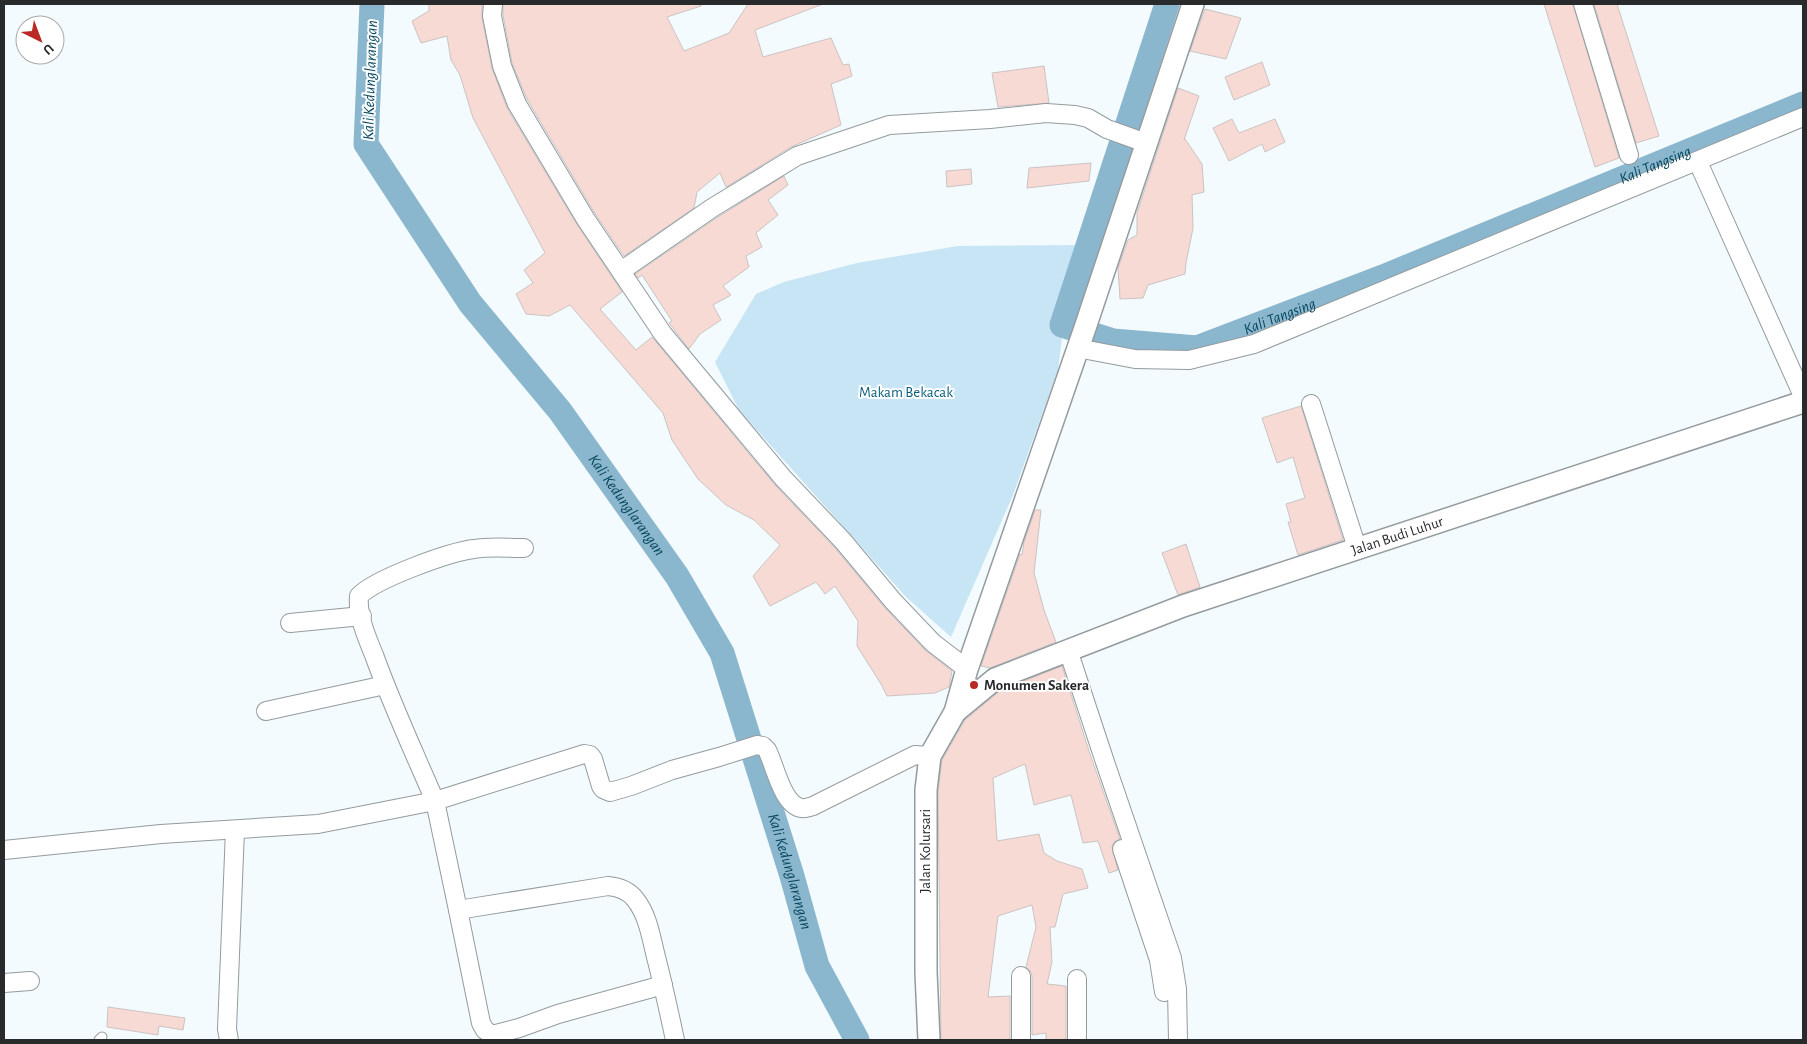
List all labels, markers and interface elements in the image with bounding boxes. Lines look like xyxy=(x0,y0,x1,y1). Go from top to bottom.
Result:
north arrow xyxy=(15,15,65,65)
water label: Kali Kedunglarangan xyxy=(360,20,380,140)
text: U xyxy=(40,41,56,57)
water label: Kali Tangsing xyxy=(1617,143,1693,187)
water label: Kali Tangsing xyxy=(1241,295,1318,337)
park label: Makam Bekacak xyxy=(859,385,953,400)
water label: Kali Kedunglarangan xyxy=(585,451,668,559)
street label: Jalan Budi Luhur xyxy=(1349,513,1445,558)
place label: Monumen Sakera xyxy=(984,678,1089,693)
marker: Monumen Sakera xyxy=(968,679,980,691)
street label: Jalan Kolursari xyxy=(918,809,933,893)
water label: Kali Kedunglarangan xyxy=(765,812,814,931)

